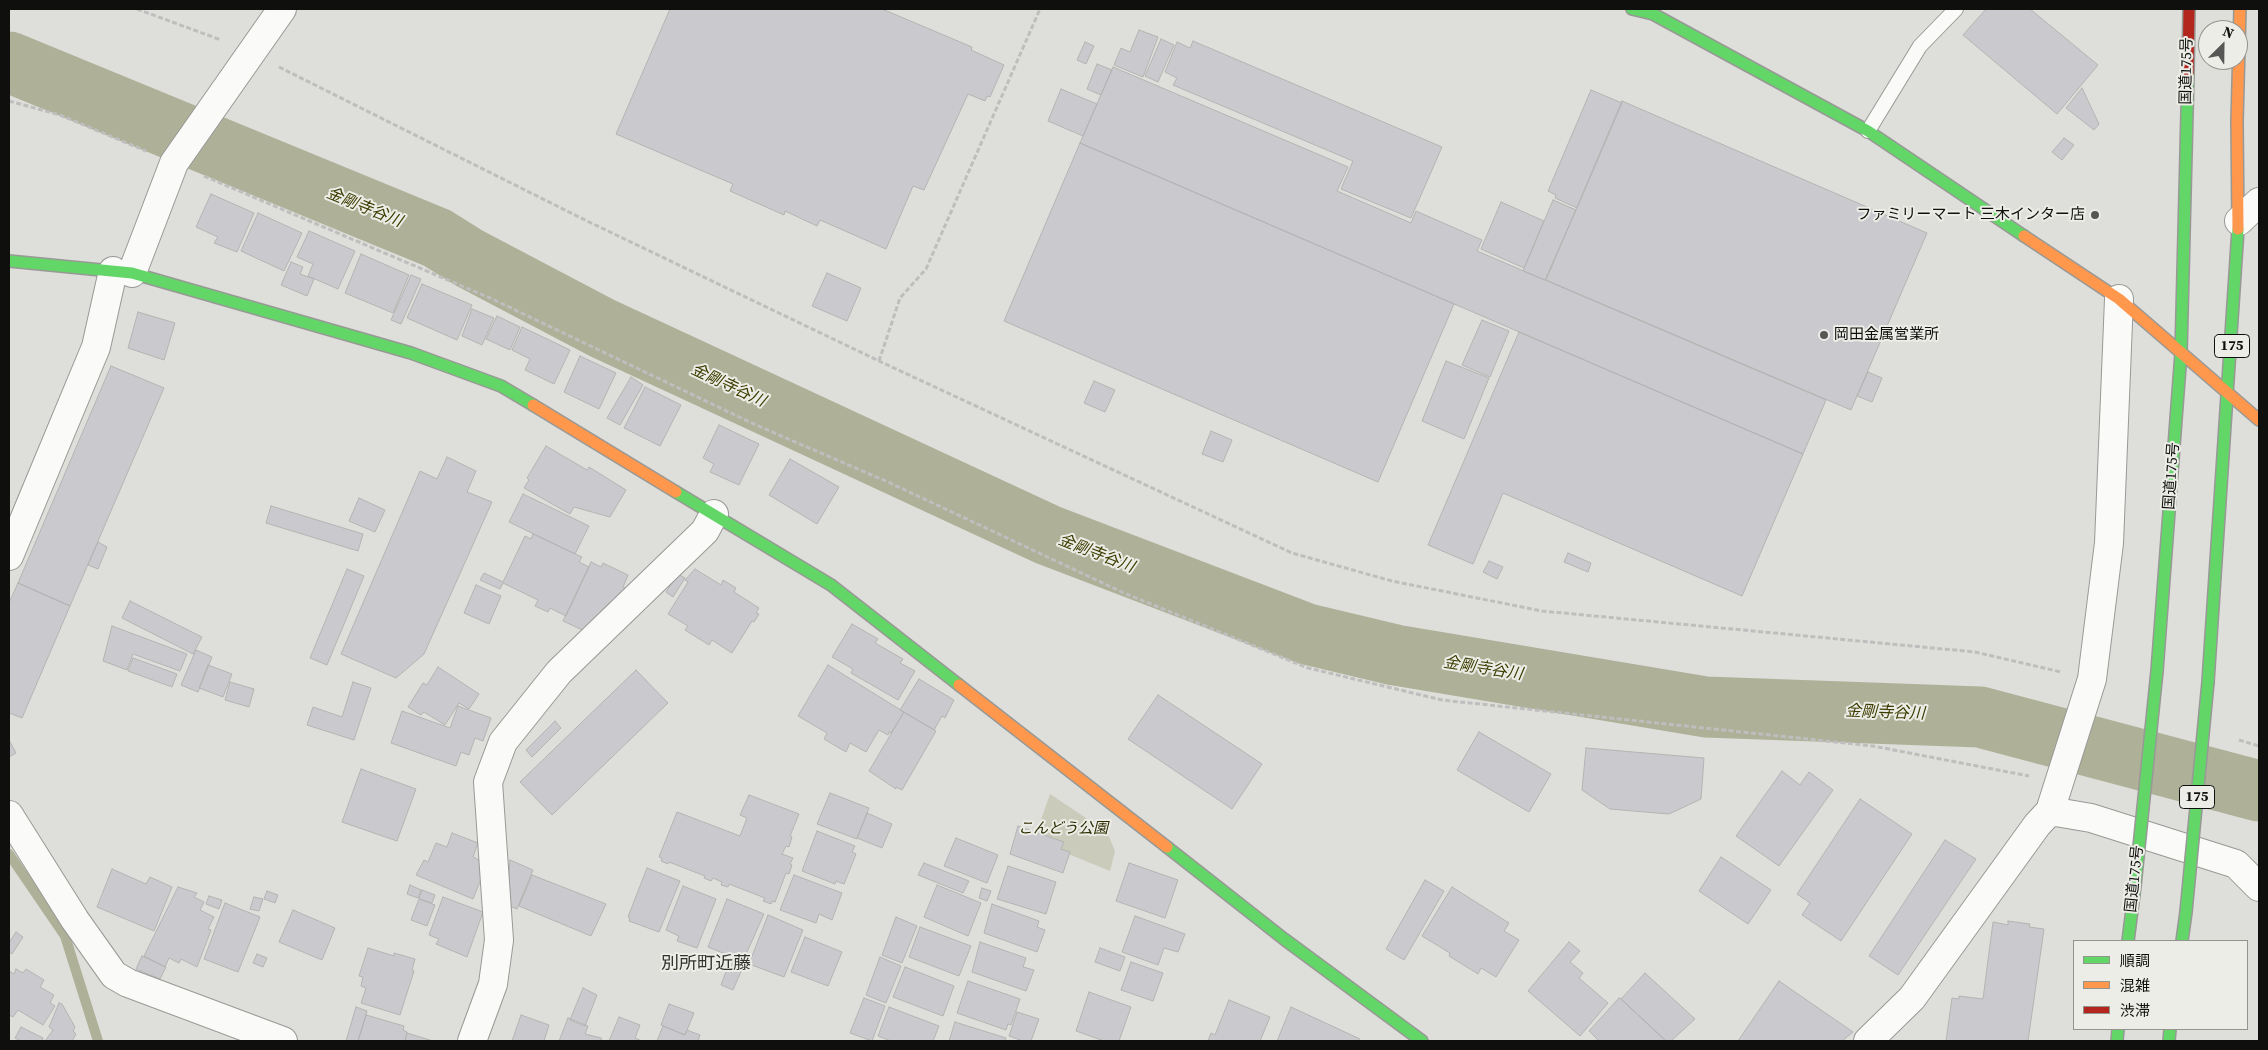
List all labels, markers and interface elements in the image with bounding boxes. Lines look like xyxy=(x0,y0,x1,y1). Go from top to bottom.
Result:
north arrow xyxy=(2198,20,2248,70)
text: N xyxy=(2220,21,2237,43)
street label: 国道175号 xyxy=(2177,37,2197,105)
water label: 金剛寺谷川 xyxy=(323,184,405,232)
place label: ファミリーマート 三木インター店 xyxy=(1857,206,2085,224)
marker: ファミリーマート 三木インター店 xyxy=(2089,209,2101,221)
place label: 岡田金属営業所 xyxy=(1834,326,1939,344)
marker: 岡田金属営業所 xyxy=(1818,329,1830,341)
road number: 175 xyxy=(2214,334,2250,358)
water label: 金剛寺谷川 xyxy=(688,360,768,412)
street label: 国道175号 xyxy=(2161,442,2183,510)
water label: 金剛寺谷川 xyxy=(1055,531,1137,577)
water label: 金剛寺谷川 xyxy=(1442,653,1524,685)
water label: 金剛寺谷川 xyxy=(1845,702,1925,724)
road number: 175 xyxy=(2180,786,2214,809)
park label: こんどう公園 xyxy=(1018,820,1108,838)
street label: 国道175号 xyxy=(2123,844,2147,914)
legend xyxy=(2073,940,2248,1030)
text: 順調 xyxy=(2120,950,2150,971)
district label: 別所町近藤 xyxy=(661,953,751,975)
text: 混雑 xyxy=(2120,975,2150,996)
text: 渋滞 xyxy=(2120,1000,2150,1021)

